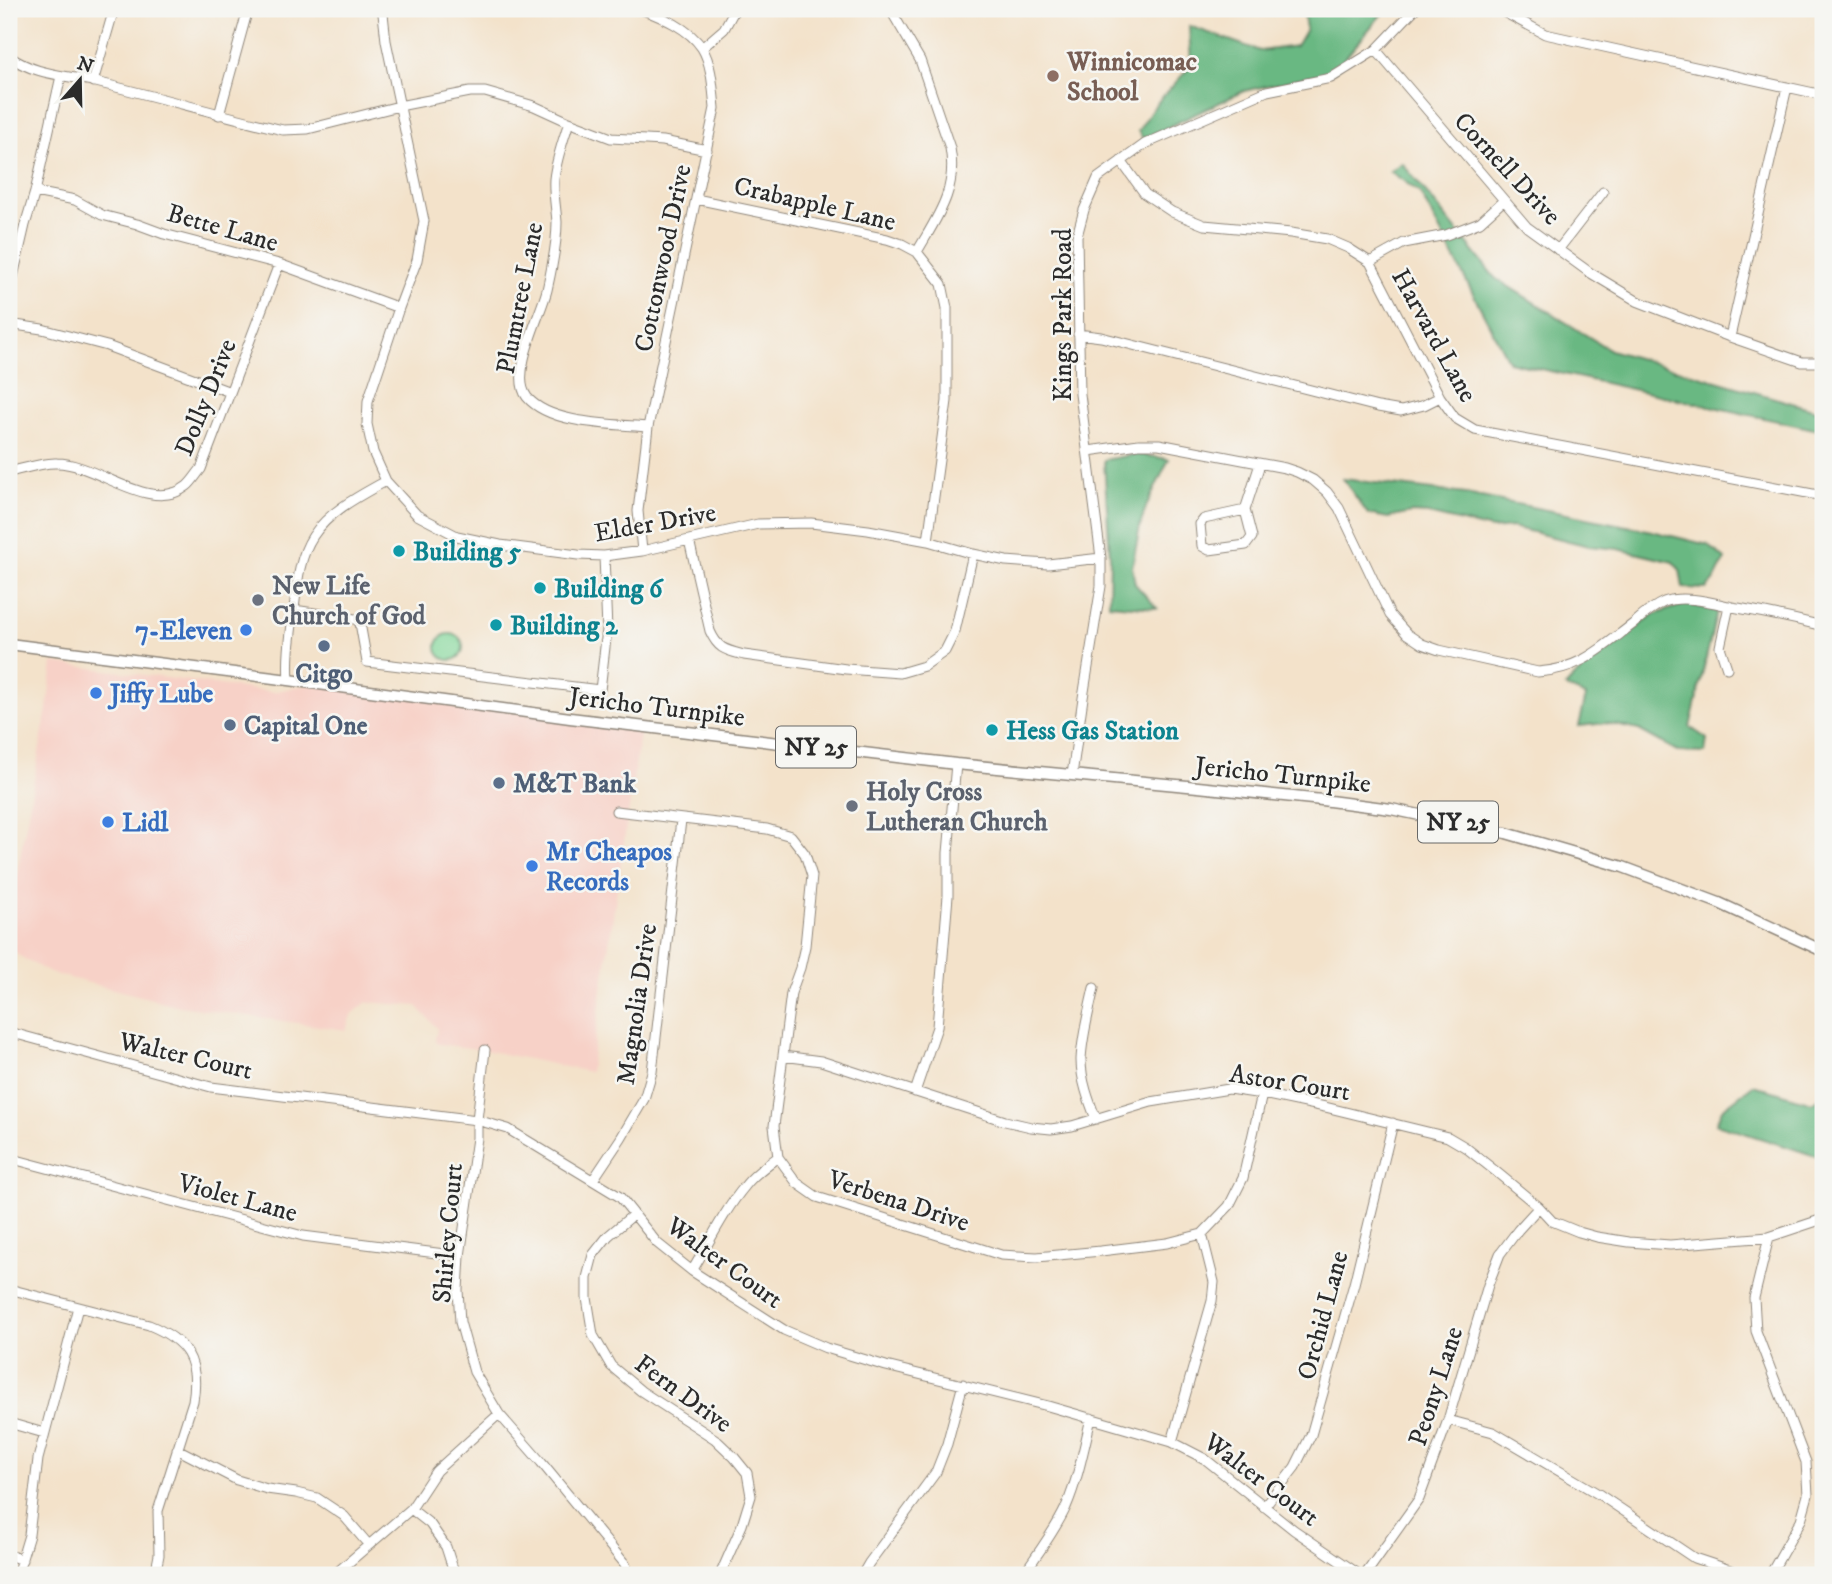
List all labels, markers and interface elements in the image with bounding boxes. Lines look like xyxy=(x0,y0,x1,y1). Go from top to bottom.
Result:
north arrow xyxy=(46,46,116,116)
place label: Winnicomac School xyxy=(1066,46,1197,109)
text: N xyxy=(74,52,97,79)
marker: Winnicomac School xyxy=(1045,68,1061,84)
street label: Cornell Drive xyxy=(1446,106,1568,233)
street label: Cottonwood Drive xyxy=(627,161,699,355)
street label: Crabapple Lane xyxy=(730,170,899,239)
street label: Bette Lane xyxy=(163,197,282,260)
street label: Plumtree Lane xyxy=(490,220,551,377)
street label: Kings Park Road xyxy=(1047,228,1080,402)
street label: Harvard Lane xyxy=(1383,263,1484,408)
street label: Dolly Drive xyxy=(168,334,245,461)
street label: Elder Drive xyxy=(592,497,719,550)
place label: Building 5 xyxy=(413,536,521,569)
marker: Building 5 xyxy=(391,543,407,559)
place label: New Life Church of God xyxy=(272,570,427,633)
place label: Building 6 xyxy=(554,573,664,606)
marker: Building 6 xyxy=(532,580,548,596)
marker: New Life Church of God xyxy=(250,592,266,608)
place label: Building 2 xyxy=(510,610,619,643)
place label: 7-Eleven xyxy=(135,615,232,648)
marker: Building 2 xyxy=(488,617,504,633)
marker: 7-Eleven xyxy=(238,622,254,638)
marker: Citgo xyxy=(316,638,332,654)
place label: Citgo xyxy=(295,658,353,691)
place label: Jiffy Lube xyxy=(107,678,213,711)
street label: Jericho Turnpike xyxy=(565,680,747,735)
marker: Jiffy Lube xyxy=(88,685,104,701)
place label: Capital One xyxy=(244,710,368,743)
place label: Hess Gas Station xyxy=(1006,715,1179,748)
marker: Capital One xyxy=(222,717,238,733)
marker: Hess Gas Station xyxy=(984,722,1000,738)
road number: NY 25 xyxy=(776,726,856,768)
street label: Jericho Turnpike xyxy=(1191,750,1372,801)
place label: M&T Bank xyxy=(513,768,637,801)
marker: M&T Bank xyxy=(491,775,507,791)
place label: Holy Cross Lutheran Church xyxy=(866,776,1048,839)
marker: Holy Cross Lutheran Church xyxy=(844,798,860,814)
road number: NY 25 xyxy=(1418,802,1498,842)
place label: Lidl xyxy=(122,807,169,840)
marker: Lidl xyxy=(100,814,116,830)
place label: Mr Cheapos Records xyxy=(546,836,672,899)
marker: Mr Cheapos Records xyxy=(524,858,540,874)
street label: Magnolia Drive xyxy=(610,921,665,1087)
street label: Walter Court xyxy=(115,1025,256,1088)
street label: Astor Court xyxy=(1227,1058,1353,1109)
street label: Shirley Court xyxy=(426,1162,471,1305)
street label: Verbena Drive xyxy=(823,1163,973,1240)
street label: Violet Lane xyxy=(173,1166,301,1230)
street label: Walter Court xyxy=(659,1209,789,1316)
street label: Orchid Lane xyxy=(1290,1247,1356,1383)
street label: Peony Lane xyxy=(1402,1323,1471,1450)
street label: Fern Drive xyxy=(628,1348,738,1441)
street label: Walter Court xyxy=(1196,1426,1325,1534)

